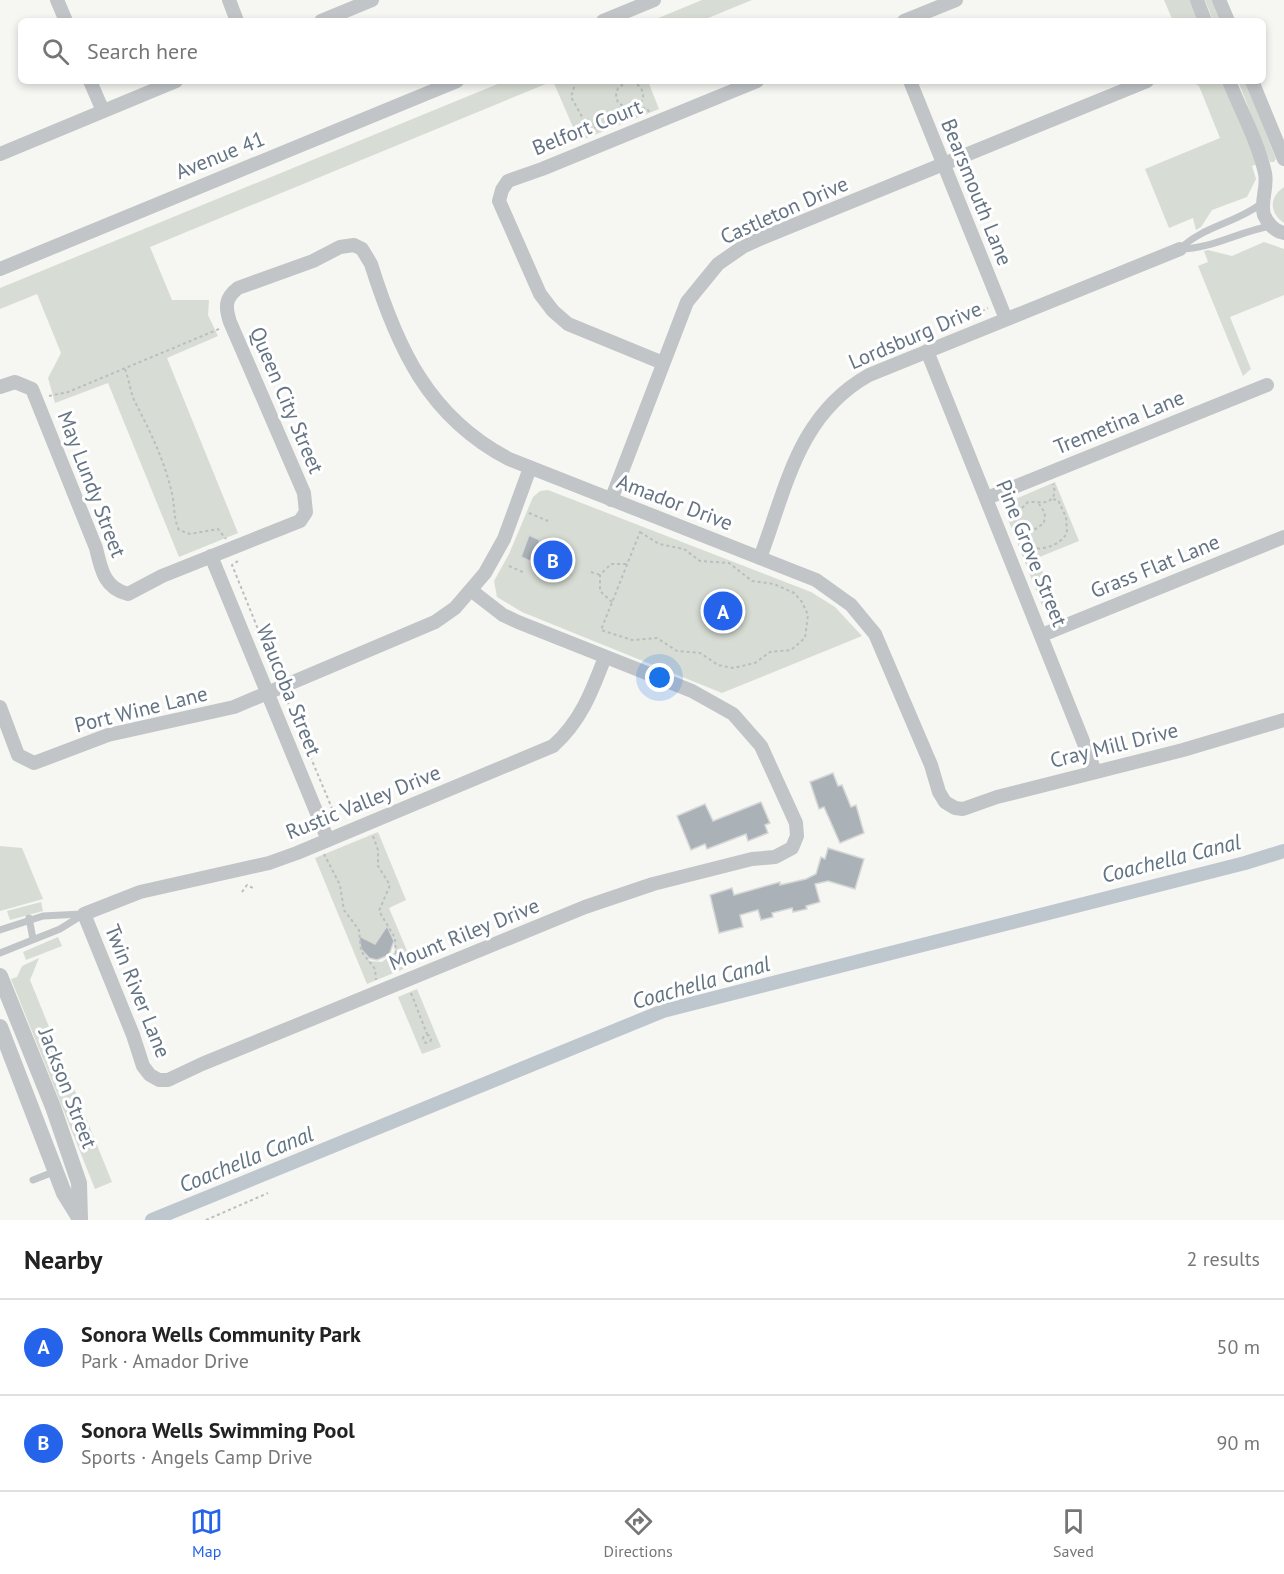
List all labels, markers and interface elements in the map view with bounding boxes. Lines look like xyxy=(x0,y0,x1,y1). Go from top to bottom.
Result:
search box xyxy=(18,18,1266,84)
icon: search xyxy=(39,35,72,68)
text: Search here xyxy=(87,37,198,65)
street label: Belfort Court xyxy=(528,93,646,161)
street label: Bearsmouth Lane xyxy=(935,115,1019,269)
street label: Avenue 41 xyxy=(171,125,269,185)
street label: Castleton Drive xyxy=(716,170,852,250)
street label: Lordsburg Drive xyxy=(844,295,986,375)
street label: Queen City Street xyxy=(244,323,330,477)
street label: Tremetina Lane xyxy=(1050,384,1188,460)
street label: May Lundy Street xyxy=(52,407,132,561)
street label: Amador Drive xyxy=(613,468,737,536)
street label: Pine Grove Street xyxy=(990,476,1074,630)
street label: Grass Flat Lane xyxy=(1087,528,1223,604)
pin: B xyxy=(534,538,572,582)
pin: A xyxy=(704,588,742,634)
street label: Waucoba Street xyxy=(250,620,328,760)
your location xyxy=(645,663,674,692)
street label: Port Wine Lane xyxy=(72,679,210,739)
street label: Cray Mill Drive xyxy=(1047,716,1181,774)
street label: Rustic Valley Drive xyxy=(282,759,444,845)
water label: Coachella Canal xyxy=(1099,827,1243,889)
street label: Mount Riley Drive xyxy=(385,892,543,976)
street label: Twin River Lane xyxy=(99,920,177,1062)
water label: Coachella Canal xyxy=(629,949,773,1015)
street label: Jackson Street xyxy=(32,1023,103,1152)
water label: Coachella Canal xyxy=(175,1119,317,1199)
text: Nearby xyxy=(24,1243,102,1276)
text: 2 results xyxy=(1187,1246,1260,1272)
text: Sonora Wells Community Park xyxy=(81,1320,361,1348)
text: A xyxy=(37,1334,50,1360)
text: 50 m xyxy=(1217,1334,1260,1360)
text: Park · Amador Drive xyxy=(81,1348,249,1374)
text: Sonora Wells Swimming Pool xyxy=(81,1416,355,1444)
text: B xyxy=(38,1430,49,1456)
text: 90 m xyxy=(1217,1430,1260,1456)
text: Sports · Angels Camp Drive xyxy=(81,1444,313,1470)
tab: Map xyxy=(190,1505,223,1561)
tab: Directions xyxy=(604,1505,673,1561)
tab: Saved xyxy=(1053,1505,1094,1561)

